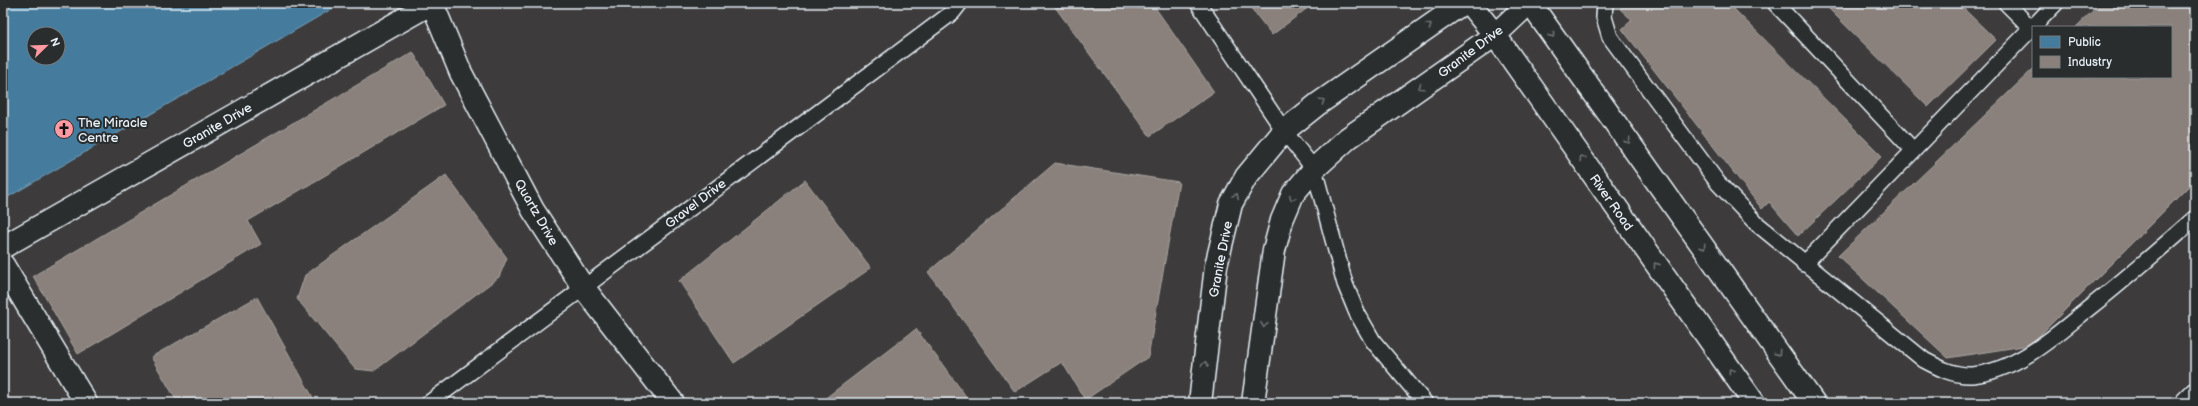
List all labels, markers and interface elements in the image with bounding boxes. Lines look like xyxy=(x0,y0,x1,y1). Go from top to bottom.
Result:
street label: Granite Drive xyxy=(1435,22,1507,81)
one-way arrow xyxy=(1425,23,1432,31)
north arrow xyxy=(26,26,66,66)
legend xyxy=(2032,26,2172,78)
one-way arrow xyxy=(1547,30,1554,37)
text: Public xyxy=(2068,35,2101,50)
text: N xyxy=(47,36,62,49)
text: Industry xyxy=(2068,55,2113,70)
one-way arrow xyxy=(1418,82,1425,90)
street label: Granite Drive xyxy=(180,99,255,152)
one-way arrow xyxy=(1318,99,1325,106)
place label: The Miracle Centre xyxy=(78,115,148,146)
church icon: The Miracle Centre xyxy=(53,118,75,140)
one-way arrow xyxy=(1623,136,1630,143)
one-way arrow xyxy=(1580,156,1587,163)
street label: River Road xyxy=(1586,171,1636,234)
street label: Gravel Drive xyxy=(662,175,730,232)
street label: Quartz Drive xyxy=(511,177,562,249)
one-way arrow xyxy=(1231,193,1239,200)
one-way arrow xyxy=(1289,194,1297,202)
street label: Granite Drive xyxy=(1206,219,1236,299)
one-way arrow xyxy=(1698,242,1705,249)
one-way arrow xyxy=(1654,262,1661,269)
one-way arrow xyxy=(1260,321,1269,328)
one-way arrow xyxy=(1773,348,1780,355)
one-way arrow xyxy=(1200,361,1209,367)
one-way arrow xyxy=(1728,368,1736,375)

